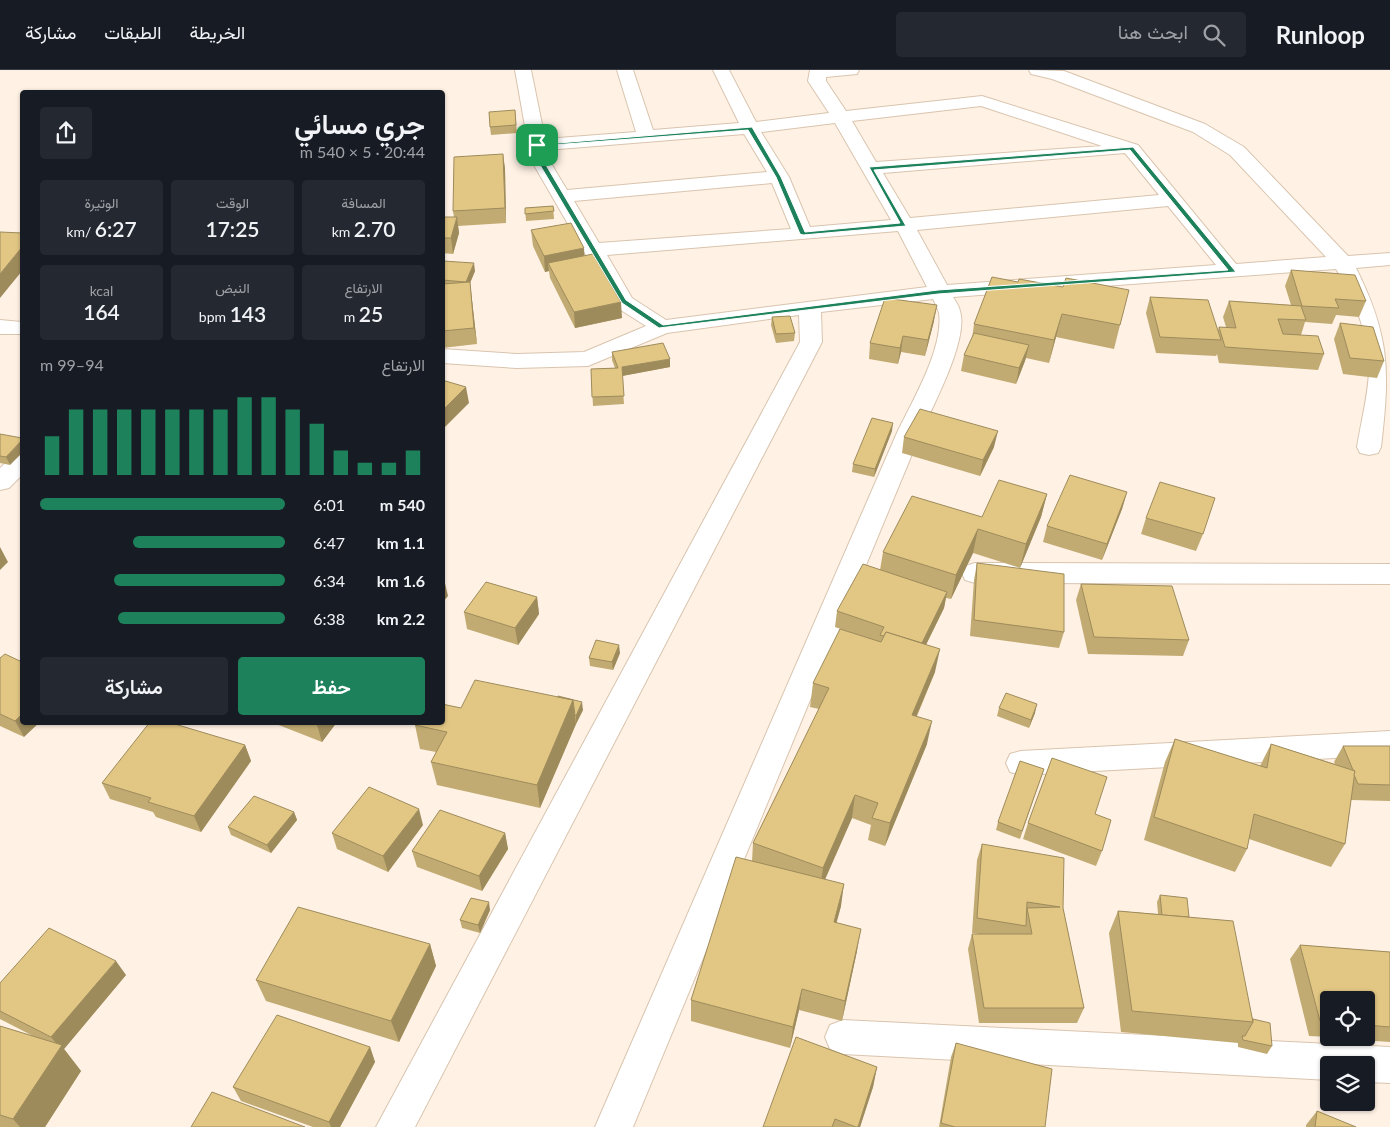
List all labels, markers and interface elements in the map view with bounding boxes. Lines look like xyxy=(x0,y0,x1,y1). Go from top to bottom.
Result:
search box xyxy=(896,12,1246,57)
text: ابحث هنا xyxy=(1118,20,1188,43)
text: Runloop xyxy=(1276,20,1365,49)
text: مشاركة xyxy=(25,21,76,43)
text: الطبقات xyxy=(104,21,161,43)
text: الخريطة xyxy=(189,21,245,43)
icon: search xyxy=(1200,21,1228,49)
text: جري مسائي xyxy=(294,106,425,140)
button: share xyxy=(40,107,92,159)
pin xyxy=(516,124,558,166)
icon: arrive xyxy=(523,131,551,159)
text: 20:44 · 5 × 540 m xyxy=(300,142,425,161)
text: الوتيرة xyxy=(84,194,119,211)
text: الوقت xyxy=(216,194,249,211)
text: المسافة xyxy=(341,194,386,211)
text: 6:27 xyxy=(95,216,137,241)
text: 17:25 xyxy=(205,216,260,241)
text: 2.70 xyxy=(354,216,395,241)
text: /km xyxy=(66,223,95,240)
text: km xyxy=(332,223,354,240)
text: النبض xyxy=(215,279,250,296)
text: الارتفاع xyxy=(345,279,383,296)
text: kcal xyxy=(90,282,113,299)
text: 164 xyxy=(83,299,120,324)
text: 143 xyxy=(230,301,266,326)
text: 25 xyxy=(359,301,383,326)
text: bpm xyxy=(199,308,230,325)
text: m xyxy=(344,308,359,325)
text: 94–99 m xyxy=(40,355,104,374)
text: الارتفاع xyxy=(382,355,425,374)
text: 6:01 xyxy=(313,495,345,514)
text: 540 m xyxy=(380,495,425,514)
text: 6:47 xyxy=(313,533,345,552)
text: 1.1 km xyxy=(377,533,425,552)
text: 6:34 xyxy=(313,571,345,590)
text: 1.6 km xyxy=(377,571,425,590)
text: 6:38 xyxy=(313,609,345,628)
text: 2.2 km xyxy=(377,609,425,628)
button: مشاركة xyxy=(40,657,228,715)
button: حفظ xyxy=(238,657,425,715)
map controls xyxy=(1320,991,1375,1111)
button: locate xyxy=(1320,991,1375,1046)
button: layers xyxy=(1320,1056,1375,1111)

